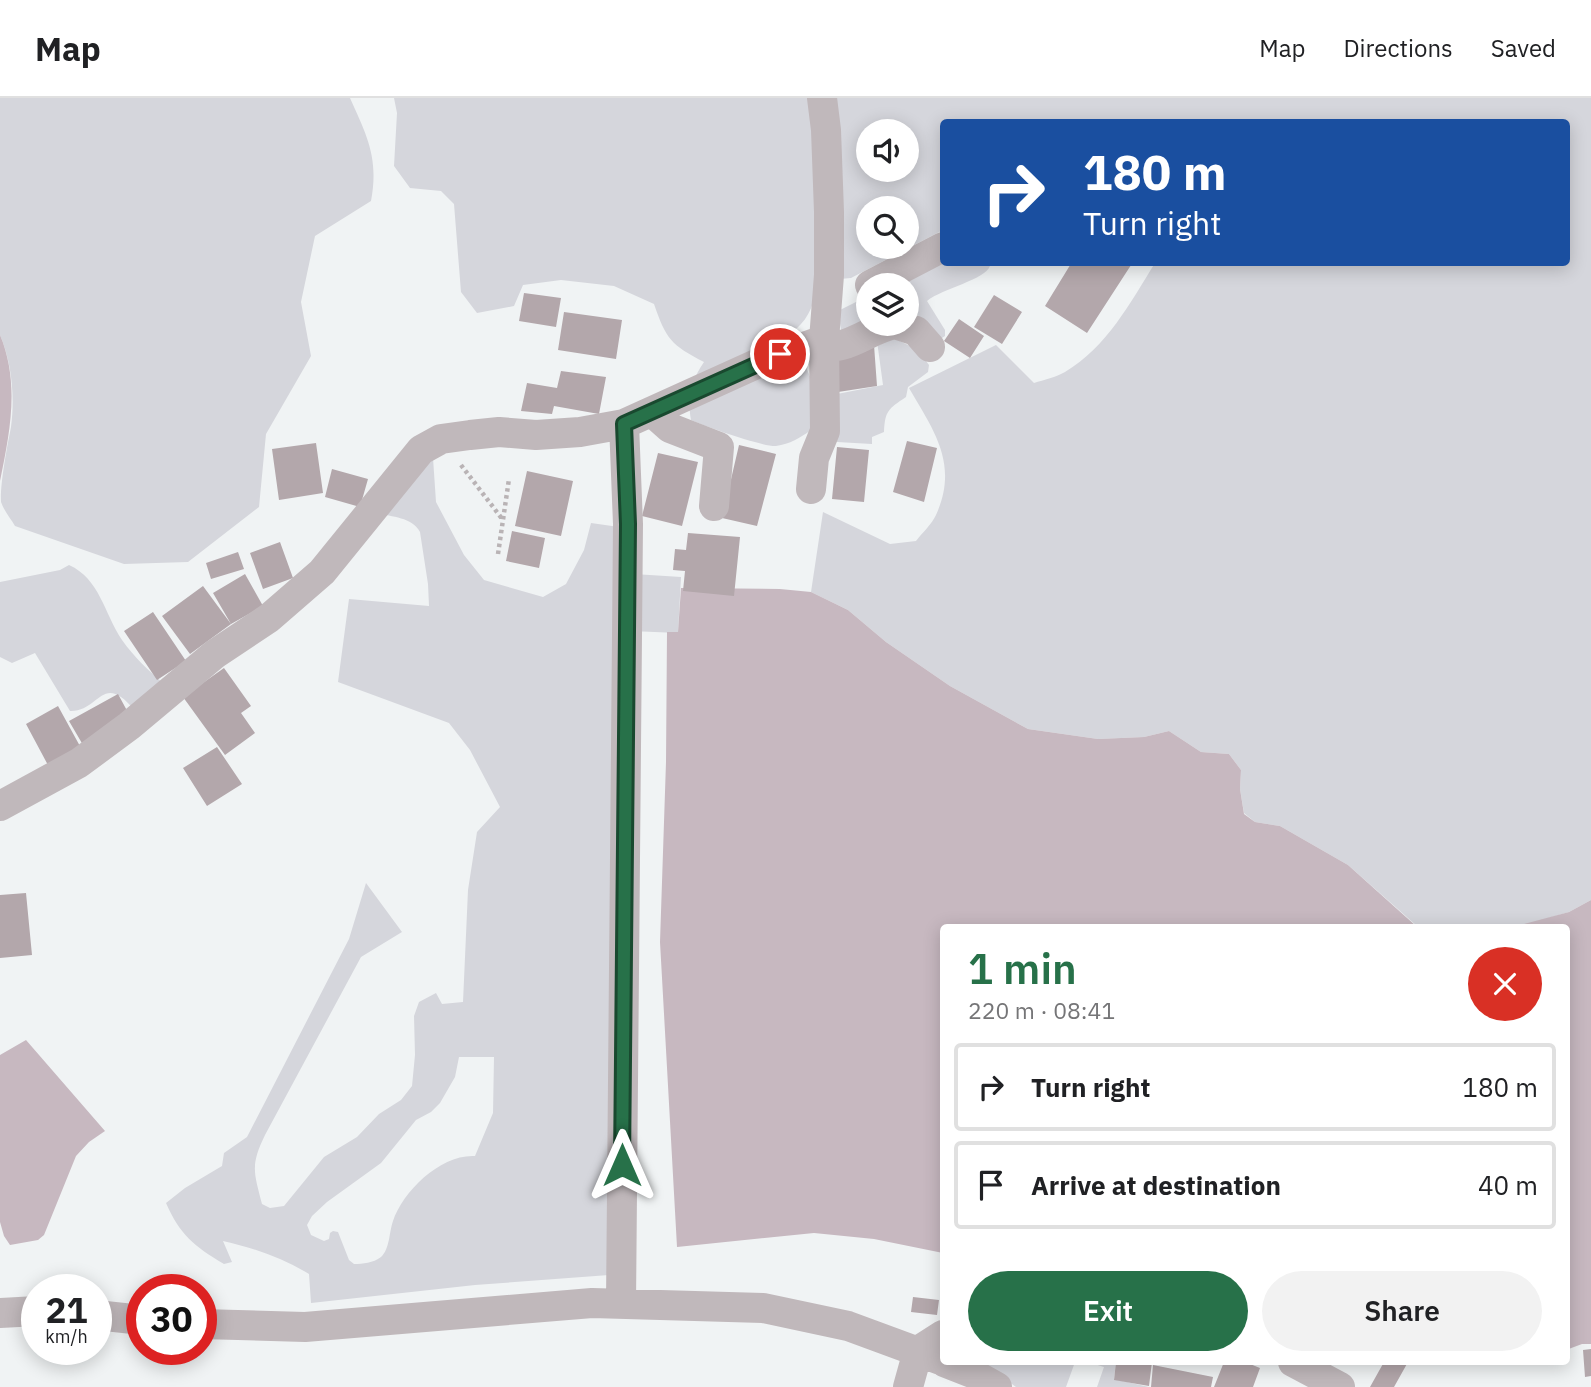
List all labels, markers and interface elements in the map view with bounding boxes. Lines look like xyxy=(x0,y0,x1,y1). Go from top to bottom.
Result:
text: Map xyxy=(35,27,101,70)
text: Map xyxy=(1259,32,1305,64)
text: Directions xyxy=(1343,32,1453,64)
text: Saved xyxy=(1491,32,1556,64)
map controls xyxy=(856,119,919,336)
button: sound xyxy=(856,119,919,182)
text: 180 m xyxy=(1083,140,1227,203)
icon: right xyxy=(968,147,1059,238)
button: search xyxy=(856,196,919,259)
text: Turn right xyxy=(1083,202,1221,244)
button: layers xyxy=(856,273,919,336)
pin xyxy=(750,324,810,384)
icon: arrive xyxy=(761,335,799,373)
text: 1 min xyxy=(968,941,1077,996)
button: close xyxy=(1468,947,1542,1021)
text: 220 m · 08:41 xyxy=(968,995,1115,1025)
icon: right xyxy=(972,1068,1010,1106)
text: Turn right xyxy=(1031,1070,1150,1104)
text: 180 m xyxy=(1462,1070,1538,1104)
position arrow xyxy=(585,1128,659,1202)
icon: arrive xyxy=(972,1166,1010,1204)
text: Arrive at destination xyxy=(1031,1168,1281,1202)
text: 40 m xyxy=(1478,1168,1538,1202)
button: Exit xyxy=(968,1271,1248,1351)
button: Share xyxy=(1262,1271,1542,1351)
speed limit sign: 30 xyxy=(126,1274,217,1365)
text: 21 xyxy=(45,1287,88,1333)
text: km/h xyxy=(45,1325,88,1348)

